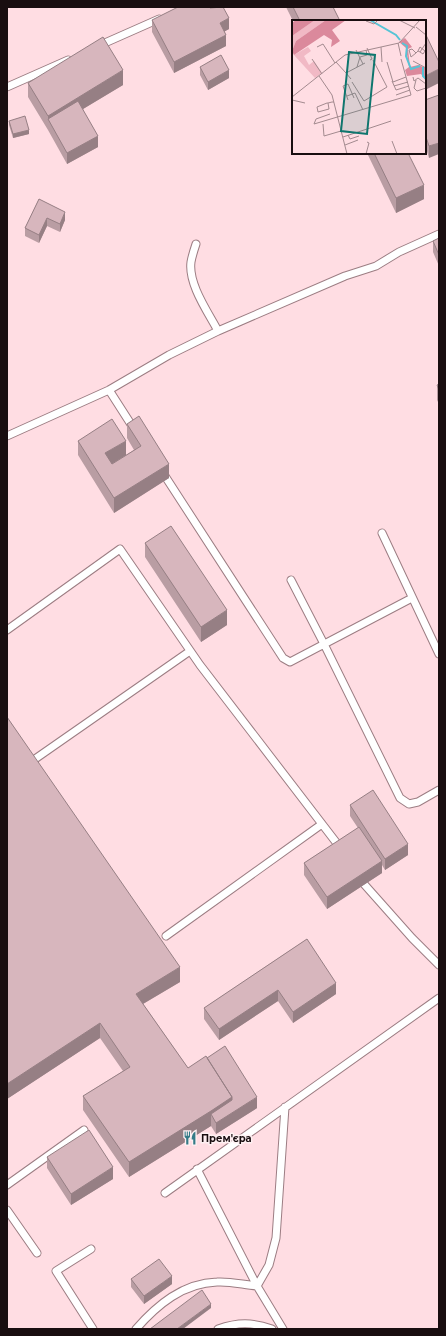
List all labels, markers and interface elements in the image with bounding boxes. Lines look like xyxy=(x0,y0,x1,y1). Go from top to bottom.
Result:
inset map xyxy=(292,20,426,154)
restaurant icon: Прем'єра xyxy=(182,1130,198,1146)
place label: Прем'єра xyxy=(201,1132,252,1145)

